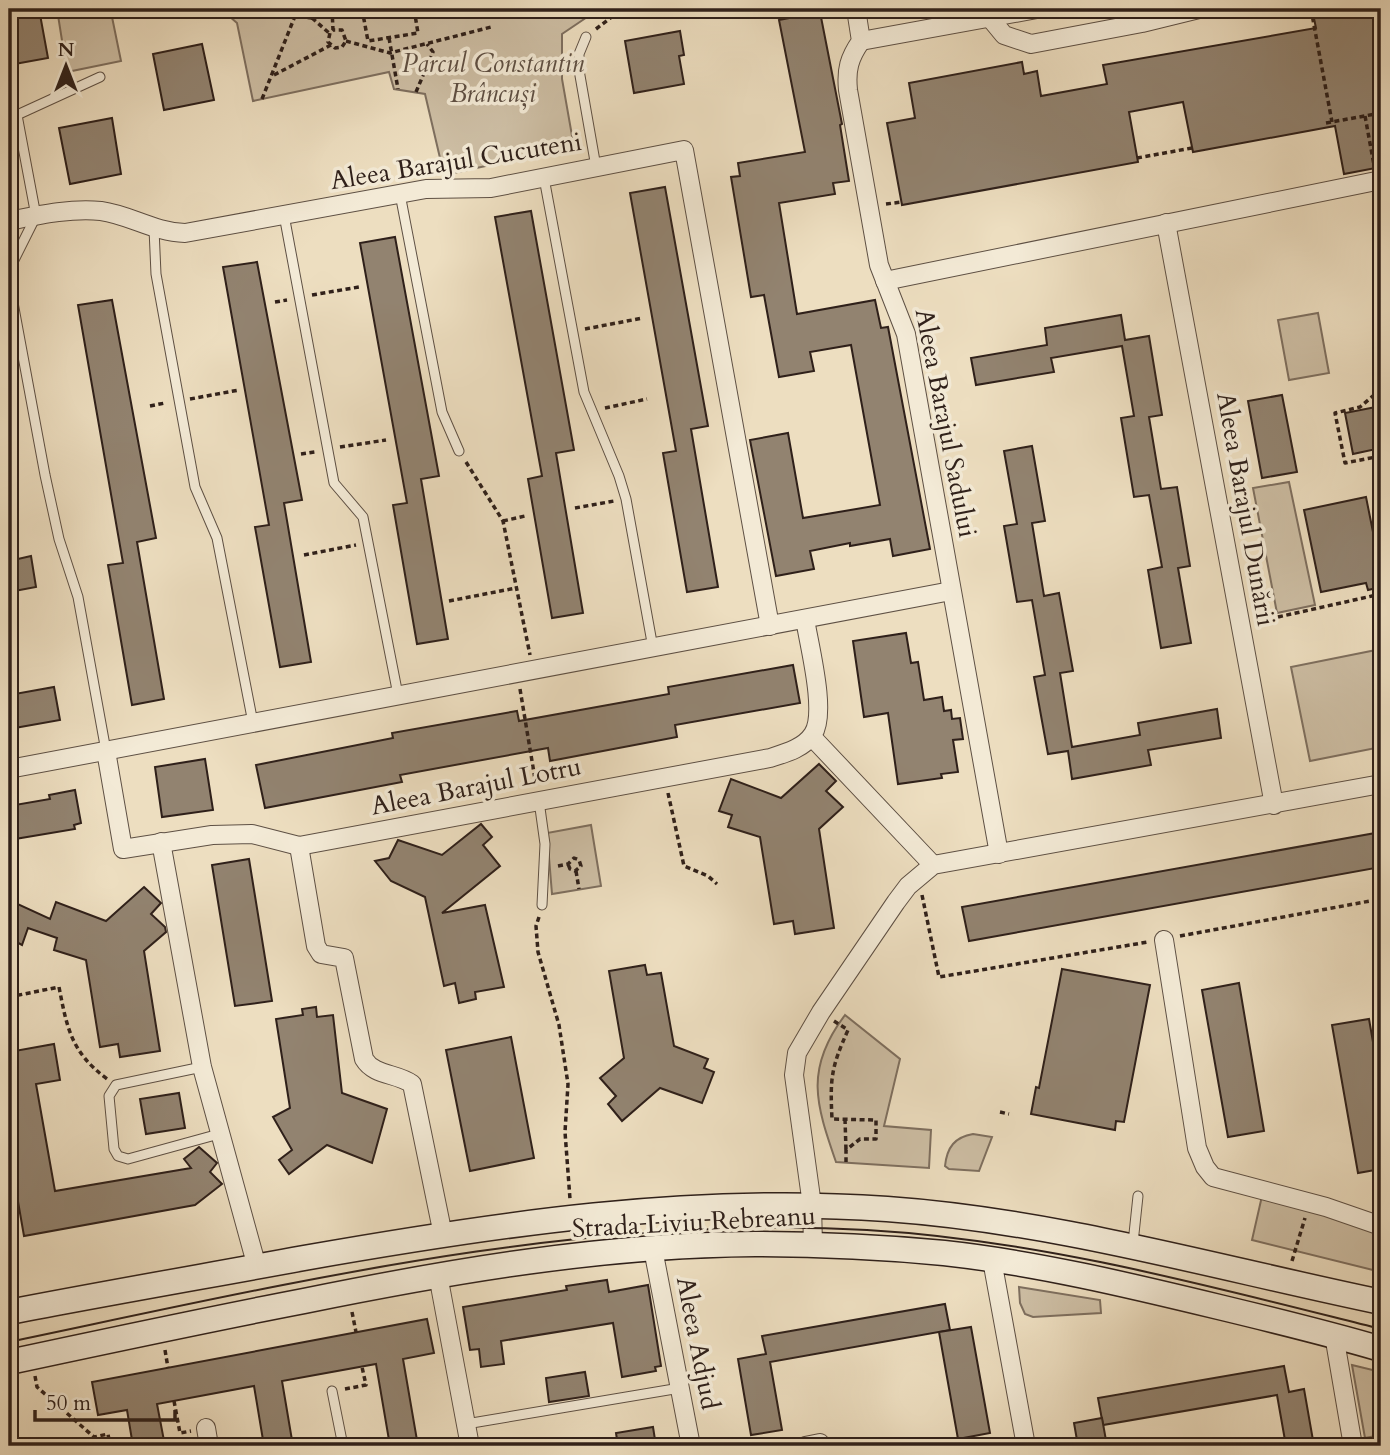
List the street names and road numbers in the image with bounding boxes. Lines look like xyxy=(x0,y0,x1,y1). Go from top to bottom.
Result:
street label: Aleea Barajul Cucuteni xyxy=(328,124,584,198)
street label: Aleea Barajul Sadului xyxy=(907,306,985,540)
street label: Aleea Barajul Dunării xyxy=(1208,389,1284,629)
street label: Aleea Barajul Lotru xyxy=(368,748,584,824)
street label: Strada Liviu Rebreanu xyxy=(571,1198,817,1246)
street label: Aleea Adjud xyxy=(668,1274,728,1413)

